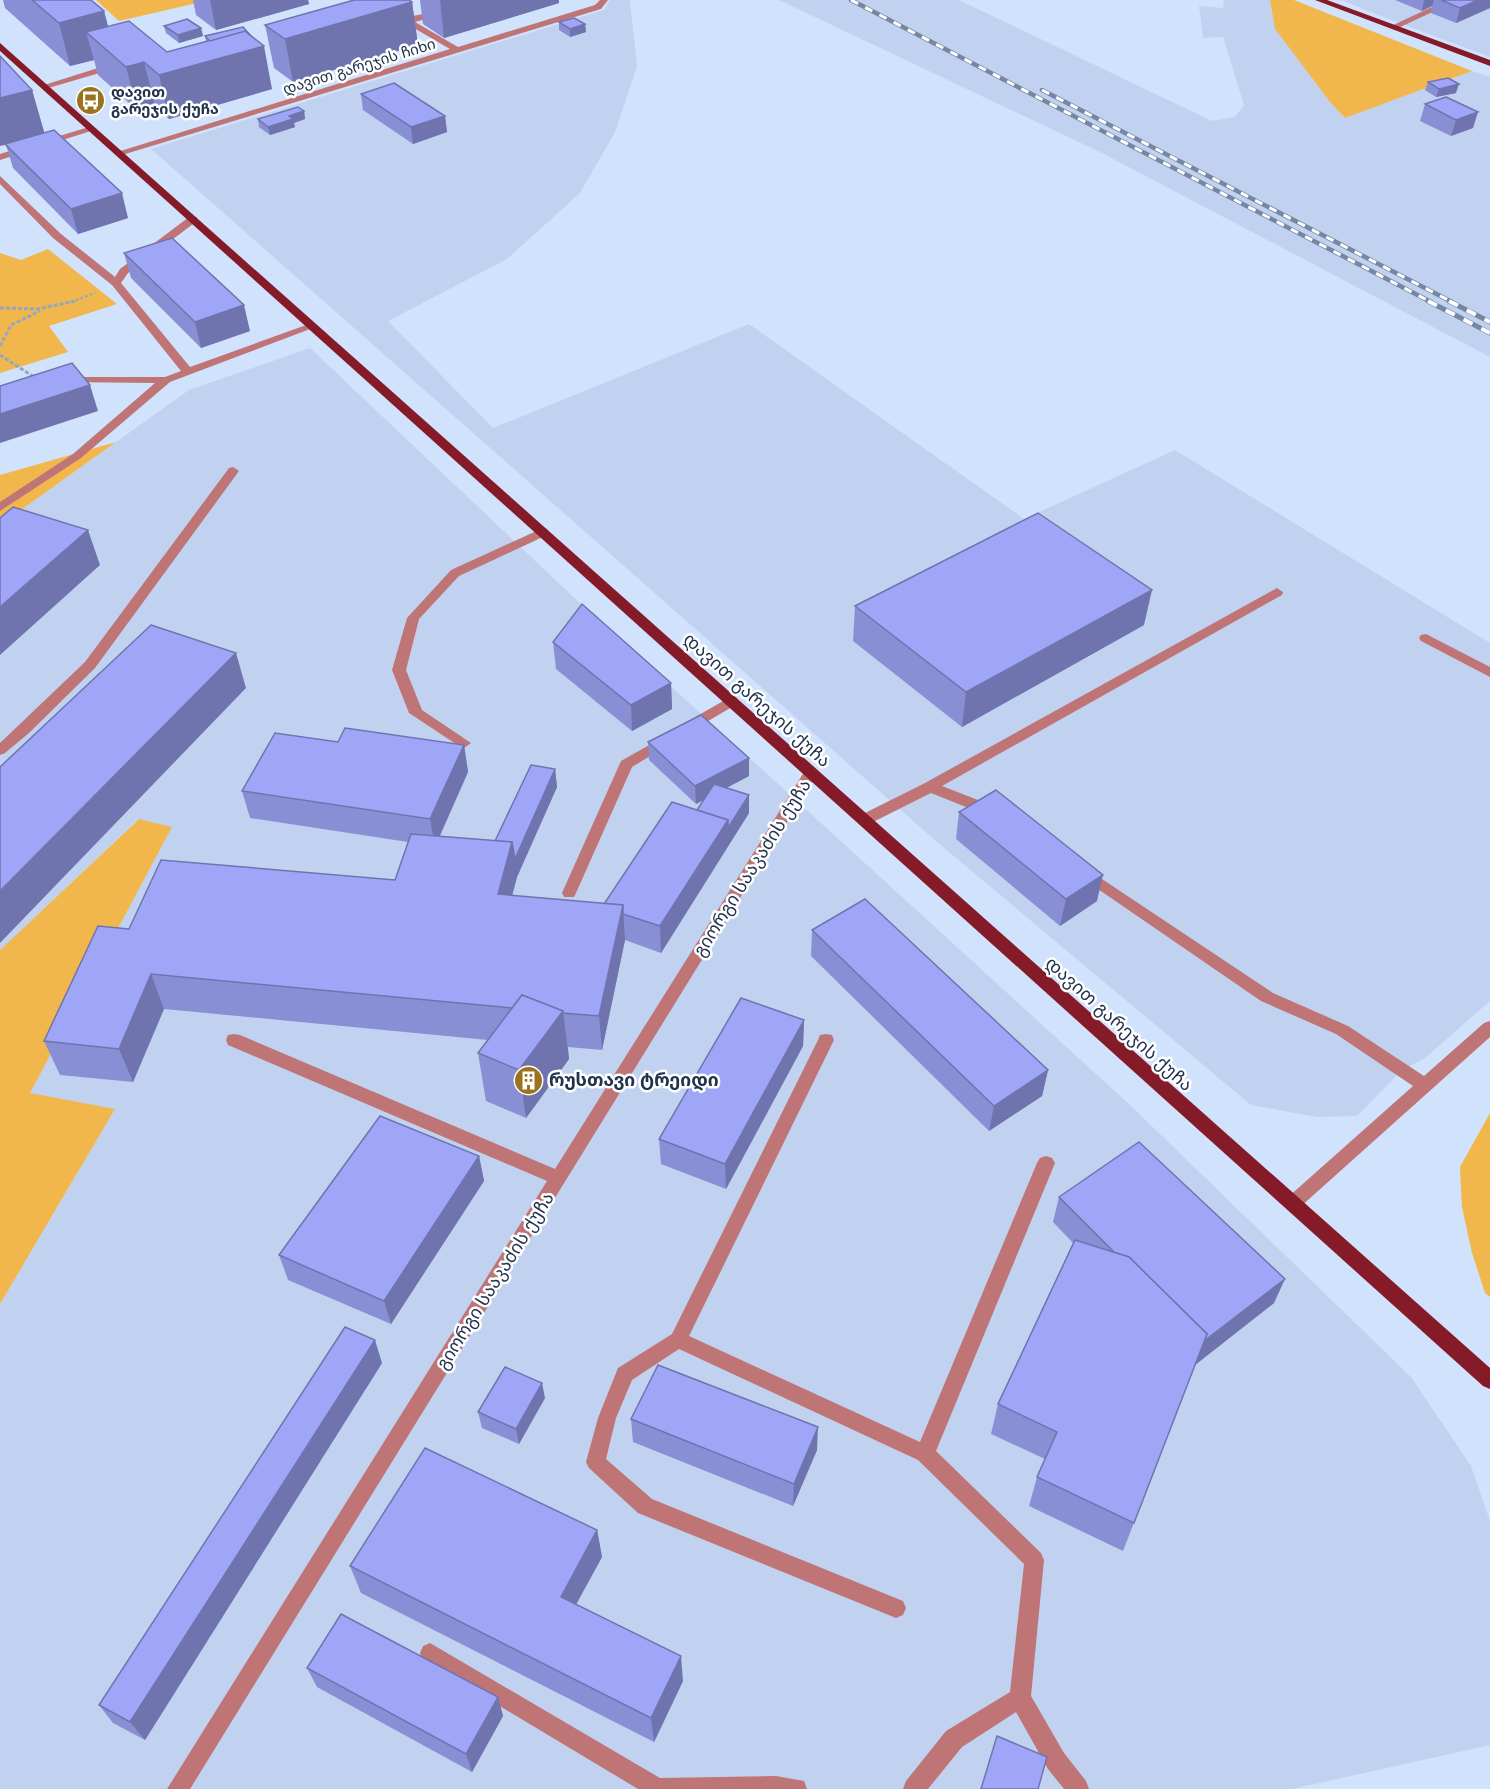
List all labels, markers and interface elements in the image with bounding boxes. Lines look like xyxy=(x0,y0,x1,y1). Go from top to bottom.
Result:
street label: დავით გარეჯის ჩიხი xyxy=(281,35,438,98)
place label: დავით გარეჯის ქუჩა xyxy=(111,83,219,118)
bus stop icon: დავით გარეჯის ქუჩა xyxy=(74,84,106,116)
street label: დავით გარეჯის ქუჩა xyxy=(679,629,834,772)
street label: გიორგი სააკაძის ქუჩა xyxy=(689,776,816,961)
street label: დავით გარეჯის ქუჩა xyxy=(1041,953,1196,1096)
building icon: რუსთავი ტრეიდი xyxy=(512,1064,544,1096)
place label: რუსთავი ტრეიდი xyxy=(549,1070,719,1091)
street label: გიორგი სააკაძის ქუჩა xyxy=(432,1189,559,1374)

